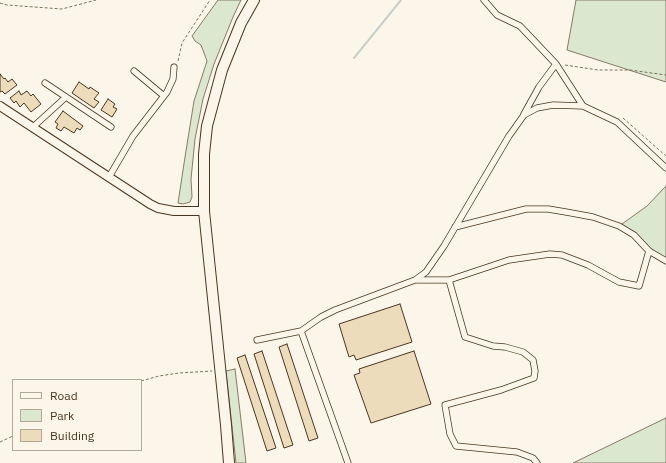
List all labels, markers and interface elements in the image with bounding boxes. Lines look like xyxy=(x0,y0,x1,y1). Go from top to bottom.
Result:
legend xyxy=(12,379,142,451)
text: Road xyxy=(50,388,78,403)
text: Park xyxy=(50,408,74,423)
text: Building xyxy=(50,428,94,443)

